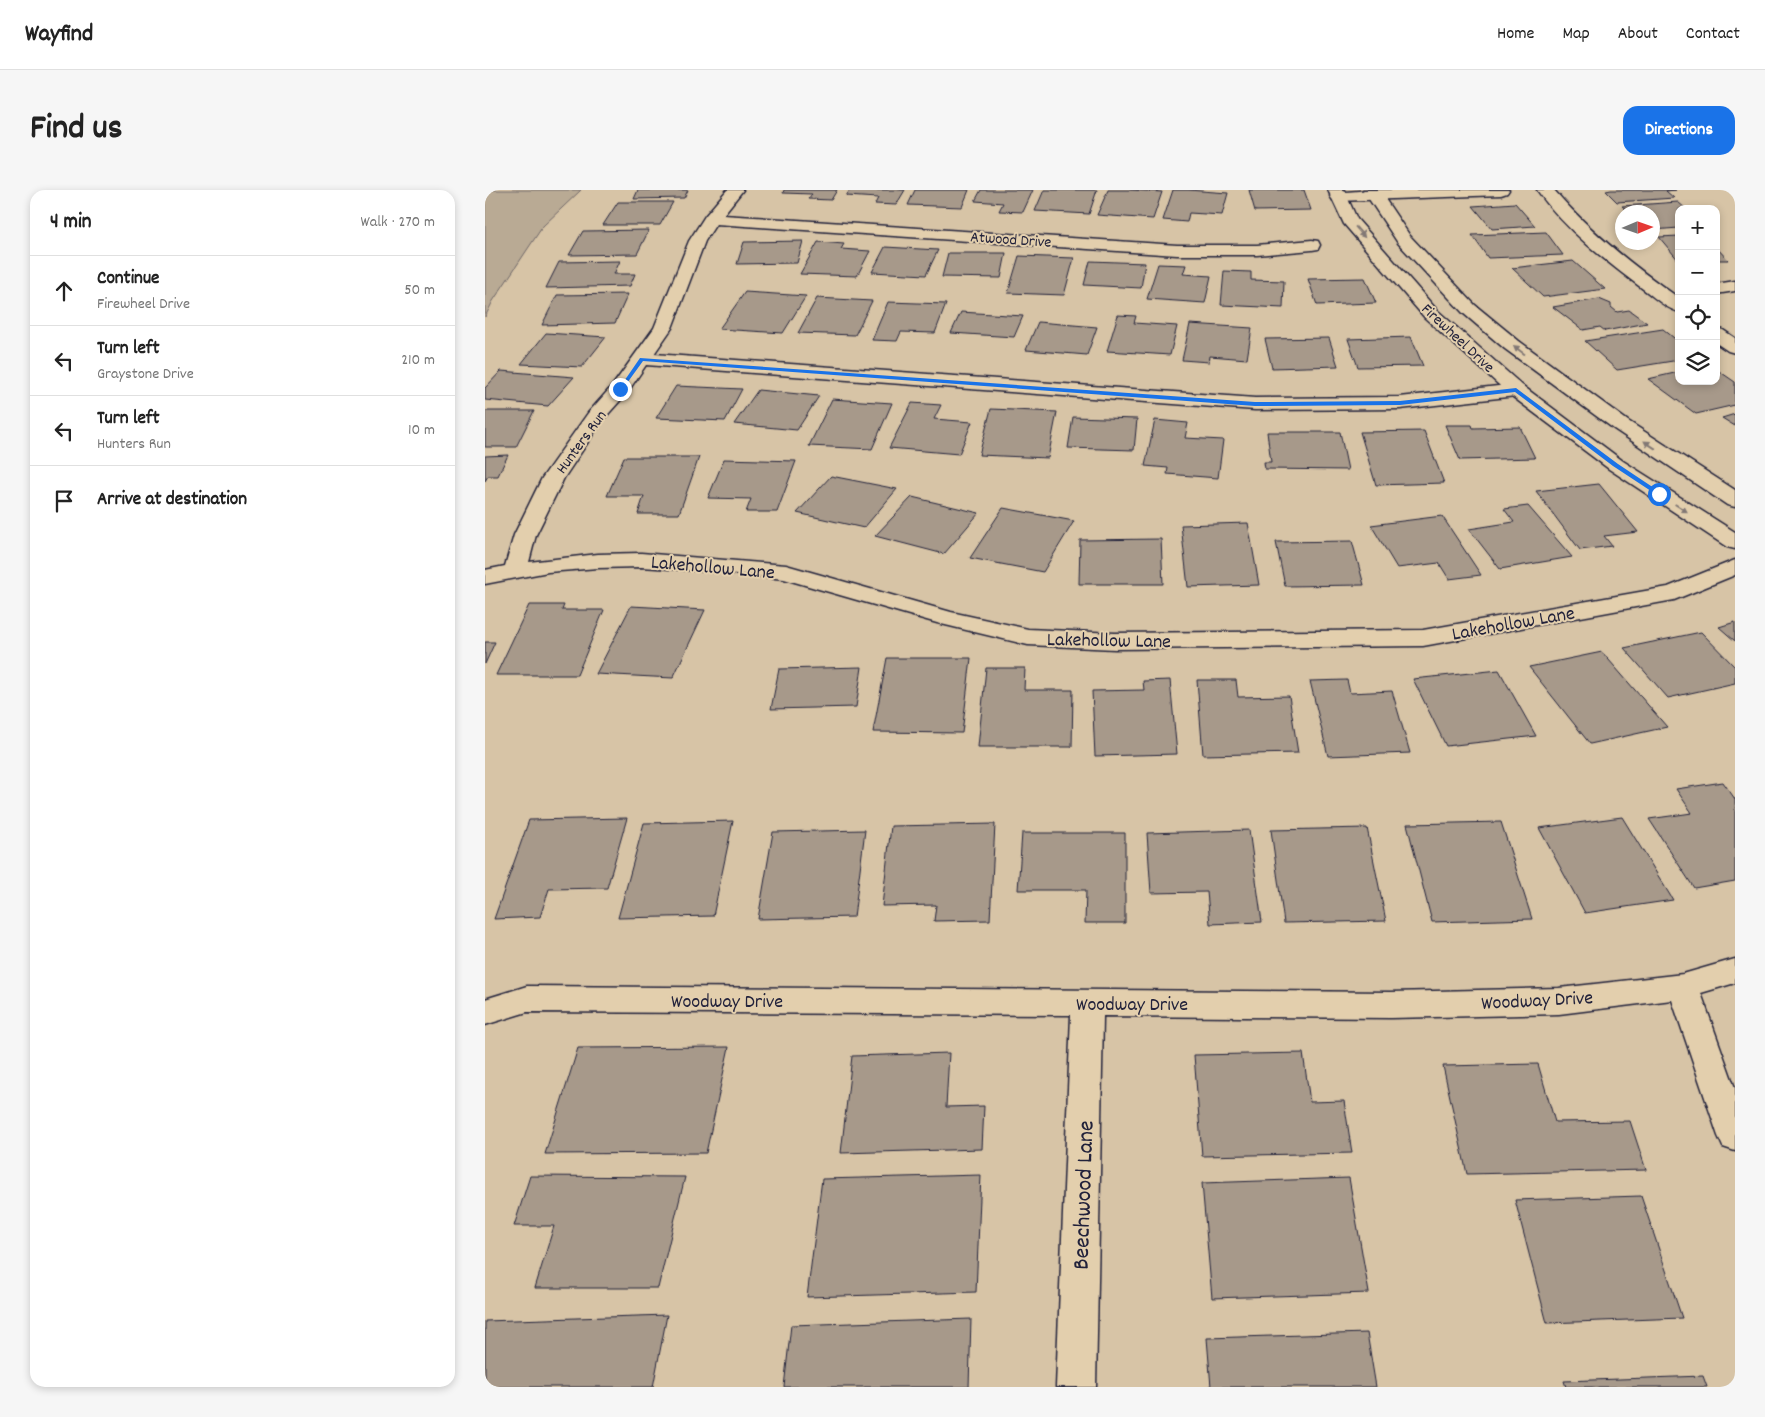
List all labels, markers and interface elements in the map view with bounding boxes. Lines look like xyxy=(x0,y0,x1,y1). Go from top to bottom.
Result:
text: Wayfind xyxy=(25,18,93,52)
text: Home xyxy=(1497,22,1534,47)
text: Map xyxy=(1562,22,1590,47)
text: About xyxy=(1618,22,1658,47)
text: Contact xyxy=(1686,22,1740,47)
text: Find us xyxy=(30,105,122,155)
button: Directions xyxy=(1623,106,1735,155)
north arrow xyxy=(1615,205,1660,250)
map controls xyxy=(1675,205,1720,385)
button: + xyxy=(1675,205,1720,250)
text: 4 min xyxy=(50,208,92,238)
text: Walk · 270 m xyxy=(360,211,435,234)
street label: Atwood Drive xyxy=(970,226,1052,255)
one-way arrow xyxy=(1354,226,1365,238)
button: − xyxy=(1675,250,1720,295)
text: Continue xyxy=(97,266,159,293)
icon: ahead xyxy=(50,277,78,305)
text: 50 m xyxy=(404,279,435,302)
text: Firewheel Drive xyxy=(97,293,190,316)
button: locate xyxy=(1675,295,1720,340)
street label: Firewheel Drive xyxy=(1415,299,1499,379)
text: Turn left xyxy=(97,336,160,363)
button: layers xyxy=(1675,340,1720,385)
one-way arrow xyxy=(1513,344,1526,355)
icon: left xyxy=(50,347,78,375)
text: 210 m xyxy=(401,349,435,372)
text: Graystone Drive xyxy=(97,363,194,386)
route end xyxy=(609,378,632,401)
text: Turn left xyxy=(97,406,160,433)
street label: Hunters Run xyxy=(551,406,613,479)
icon: left xyxy=(50,417,78,445)
text: 10 m xyxy=(408,419,435,442)
text: Hunters Run xyxy=(97,433,171,456)
one-way arrow xyxy=(1644,440,1657,449)
route start xyxy=(1648,483,1671,506)
icon: arrive xyxy=(50,487,78,515)
text: Arrive at destination xyxy=(97,487,247,514)
one-way arrow xyxy=(1674,503,1687,512)
street label: Lakehollow Lane xyxy=(650,550,776,588)
street label: Lakehollow Lane xyxy=(1450,600,1577,650)
street label: Lakehollow Lane xyxy=(1047,627,1171,657)
street label: Woodway Drive xyxy=(1480,985,1594,1019)
street label: Woodway Drive xyxy=(671,989,783,1017)
street label: Woodway Drive xyxy=(1076,992,1188,1020)
street label: Beechwood Lane xyxy=(1065,1120,1105,1270)

